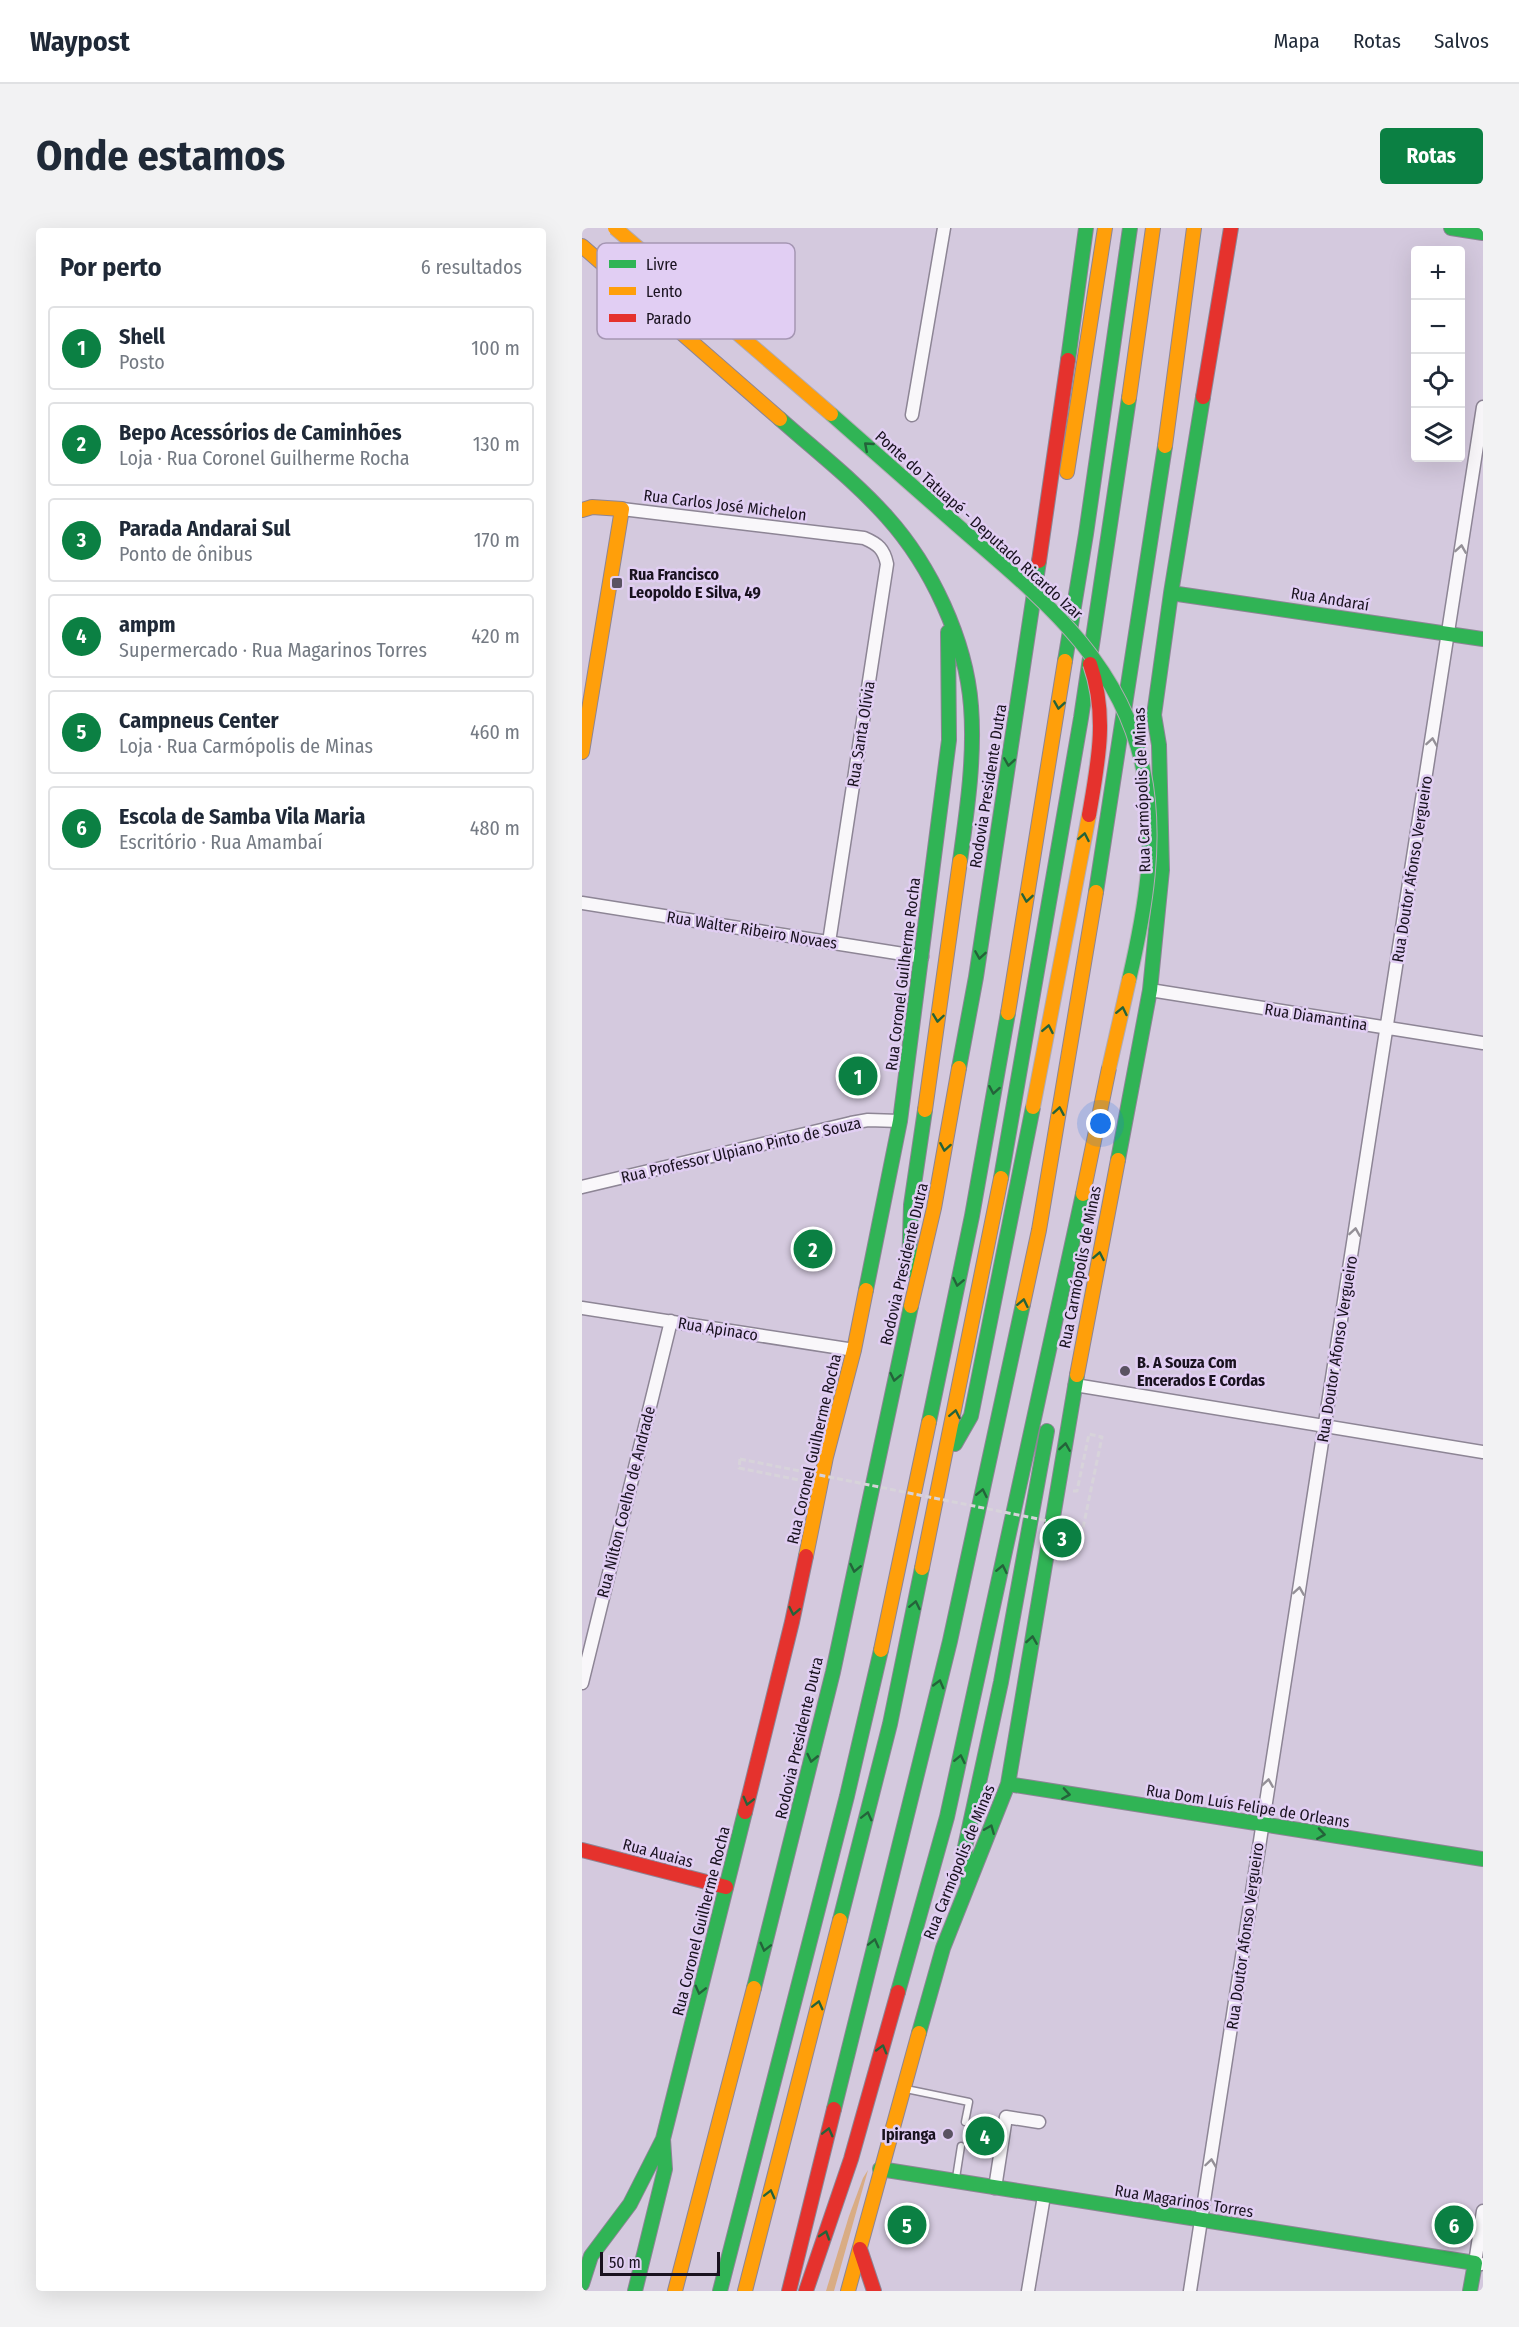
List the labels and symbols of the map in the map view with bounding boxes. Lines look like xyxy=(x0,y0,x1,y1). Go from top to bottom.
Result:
legend xyxy=(597,243,795,339)
text: Livre xyxy=(646,255,677,274)
text: Lento xyxy=(646,282,682,301)
text: Parado xyxy=(646,309,691,328)
street label: Ponte do Tatuapé - Deputado Ricardo Izar xyxy=(871,427,1087,624)
one-way arrow xyxy=(864,442,875,453)
street label: Rua Carlos José Michelon xyxy=(642,486,808,524)
one-way arrow xyxy=(1455,545,1467,554)
place label: Rua Francisco Leopoldo E Silva, 49 xyxy=(629,565,761,602)
marker: Rua Francisco Leopoldo E Silva, 49 xyxy=(610,576,624,590)
street label: Rua Andaraí xyxy=(1290,583,1370,615)
street label: Rua Santa Olívia xyxy=(843,680,879,788)
one-way arrow xyxy=(1053,701,1065,710)
street label: Rodovia Presidente Dutra xyxy=(966,702,1010,869)
street label: Rua Carmópolis de Minas xyxy=(1130,707,1154,873)
one-way arrow xyxy=(1425,737,1437,747)
one-way arrow xyxy=(1003,757,1015,766)
street label: Rua Doutor Afonso Vergueiro xyxy=(1388,774,1436,964)
one-way arrow xyxy=(1077,833,1090,843)
street label: Rua Coronel Guilherme Rocha xyxy=(882,876,924,1072)
one-way arrow xyxy=(1021,892,1034,902)
street label: Rua Walter Ribeiro Novaes xyxy=(665,907,839,953)
one-way arrow xyxy=(974,950,986,959)
street label: Rua Diamantina xyxy=(1263,999,1369,1035)
one-way arrow xyxy=(1114,1006,1127,1016)
one-way arrow xyxy=(933,1014,945,1023)
one-way arrow xyxy=(1041,1024,1054,1034)
pin: 1 xyxy=(838,1054,878,1098)
one-way arrow xyxy=(988,1085,1001,1095)
one-way arrow xyxy=(1052,1107,1065,1117)
your location xyxy=(1086,1109,1115,1138)
street label: Rua Professor Ulpiano Pinto de Souza xyxy=(619,1113,863,1187)
one-way arrow xyxy=(939,1141,952,1151)
street label: Rodovia Presidente Dutra xyxy=(876,1181,932,1347)
street label: Rua Carmópolis de Minas xyxy=(1055,1184,1105,1350)
pin: 2 xyxy=(794,1226,832,1272)
one-way arrow xyxy=(1348,1227,1360,1237)
one-way arrow xyxy=(1092,1251,1105,1261)
street label: Rua Doutor Afonso Vergueiro xyxy=(1313,1254,1361,1444)
one-way arrow xyxy=(952,1276,965,1286)
one-way arrow xyxy=(1016,1298,1029,1308)
street label: Rua Apinaco xyxy=(677,1313,759,1345)
street label: Rua Coronel Guilherme Rocha xyxy=(783,1352,845,1546)
place label: B. A Souza Com Encerados E Cordas xyxy=(1137,1353,1265,1390)
marker: B. A Souza Com Encerados E Cordas xyxy=(1118,1364,1132,1378)
one-way arrow xyxy=(890,1372,903,1382)
street label: Rua Nílton Coelho de Andrade xyxy=(593,1404,659,1600)
one-way arrow xyxy=(947,1410,960,1420)
one-way arrow xyxy=(1058,1443,1070,1452)
one-way arrow xyxy=(975,1489,988,1499)
pin: 3 xyxy=(1042,1516,1082,1560)
one-way arrow xyxy=(849,1562,862,1572)
one-way arrow xyxy=(995,1564,1008,1574)
one-way arrow xyxy=(1292,1586,1305,1596)
one-way arrow xyxy=(908,1601,921,1611)
one-way arrow xyxy=(788,1606,801,1616)
one-way arrow xyxy=(1025,1635,1038,1645)
street label: Rodovia Presidente Dutra xyxy=(771,1655,827,1821)
one-way arrow xyxy=(931,1679,944,1689)
one-way arrow xyxy=(807,1753,820,1763)
one-way arrow xyxy=(953,1755,966,1765)
one-way arrow xyxy=(1261,1778,1274,1788)
street label: Rua Dom Luís Felipe de Orleans xyxy=(1145,1781,1351,1832)
street label: Rua Carmópolis de Minas xyxy=(919,1782,999,1942)
one-way arrow xyxy=(1061,1787,1071,1799)
one-way arrow xyxy=(742,1796,755,1806)
one-way arrow xyxy=(859,1811,872,1821)
street label: Rua Coronel Guilherme Rocha xyxy=(668,1824,734,2018)
one-way arrow xyxy=(983,1825,995,1836)
one-way arrow xyxy=(1315,1827,1325,1840)
street label: Rua Auaias xyxy=(621,1835,695,1872)
street label: Rua Doutor Afonso Vergueiro xyxy=(1222,1841,1268,2031)
one-way arrow xyxy=(867,1938,880,1948)
one-way arrow xyxy=(759,1942,772,1952)
one-way arrow xyxy=(695,1985,708,1995)
one-way arrow xyxy=(811,2000,824,2010)
one-way arrow xyxy=(874,2044,887,2054)
pin: 4 xyxy=(966,2114,1004,2158)
place label: Ipiranga xyxy=(882,2125,936,2144)
one-way arrow xyxy=(821,2127,834,2137)
marker: Ipiranga xyxy=(941,2127,955,2141)
one-way arrow xyxy=(1204,2158,1217,2168)
street label: Rua Magarinos Torres xyxy=(1113,2181,1255,2221)
one-way arrow xyxy=(762,2189,775,2199)
pin: 5 xyxy=(888,2202,926,2248)
pin: 6 xyxy=(1434,2202,1474,2248)
one-way arrow xyxy=(818,2231,830,2241)
scale bar xyxy=(600,2249,720,2276)

